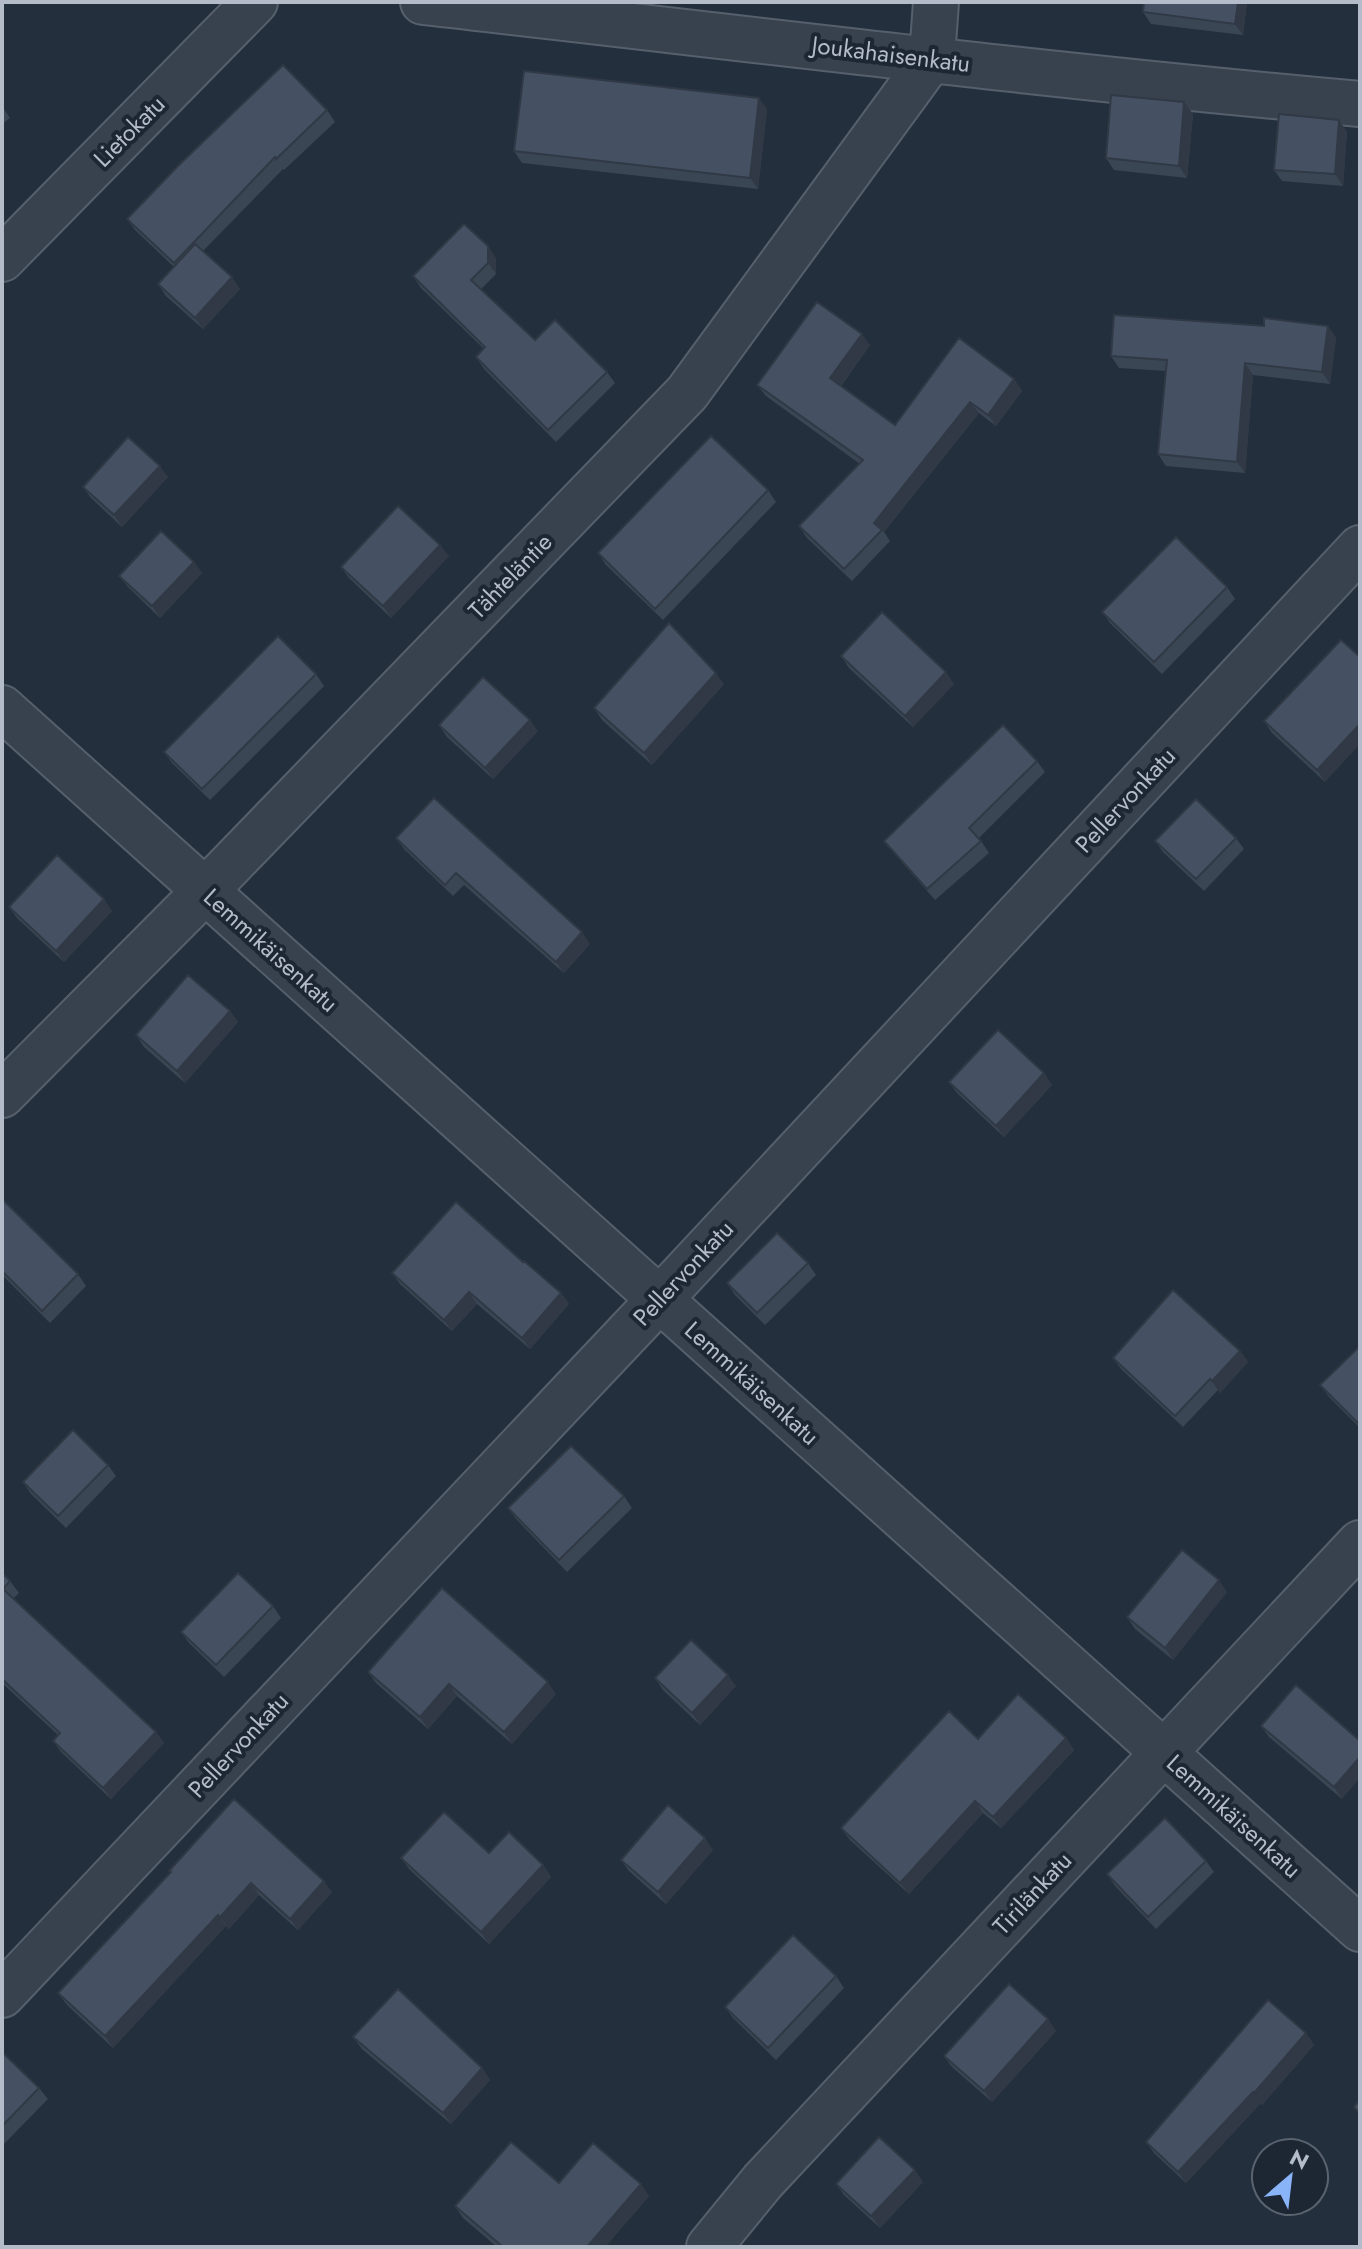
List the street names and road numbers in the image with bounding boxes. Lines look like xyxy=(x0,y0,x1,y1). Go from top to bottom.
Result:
street label: Joukahaisenkatu xyxy=(807,27,972,81)
street label: Lietokatu xyxy=(85,87,173,175)
street label: Tähteläntie xyxy=(460,525,560,627)
street label: Pellervonkatu xyxy=(1067,739,1183,861)
street label: Lemmikäisenkatu xyxy=(196,880,346,1020)
street label: Pellervonkatu xyxy=(625,1212,741,1334)
street label: Lemmikäisenkatu xyxy=(677,1313,827,1453)
street label: Pellervonkatu xyxy=(180,1684,296,1806)
street label: Lemmikäisenkatu xyxy=(1159,1746,1309,1886)
street label: Tirilänkatu xyxy=(984,1844,1080,1942)

